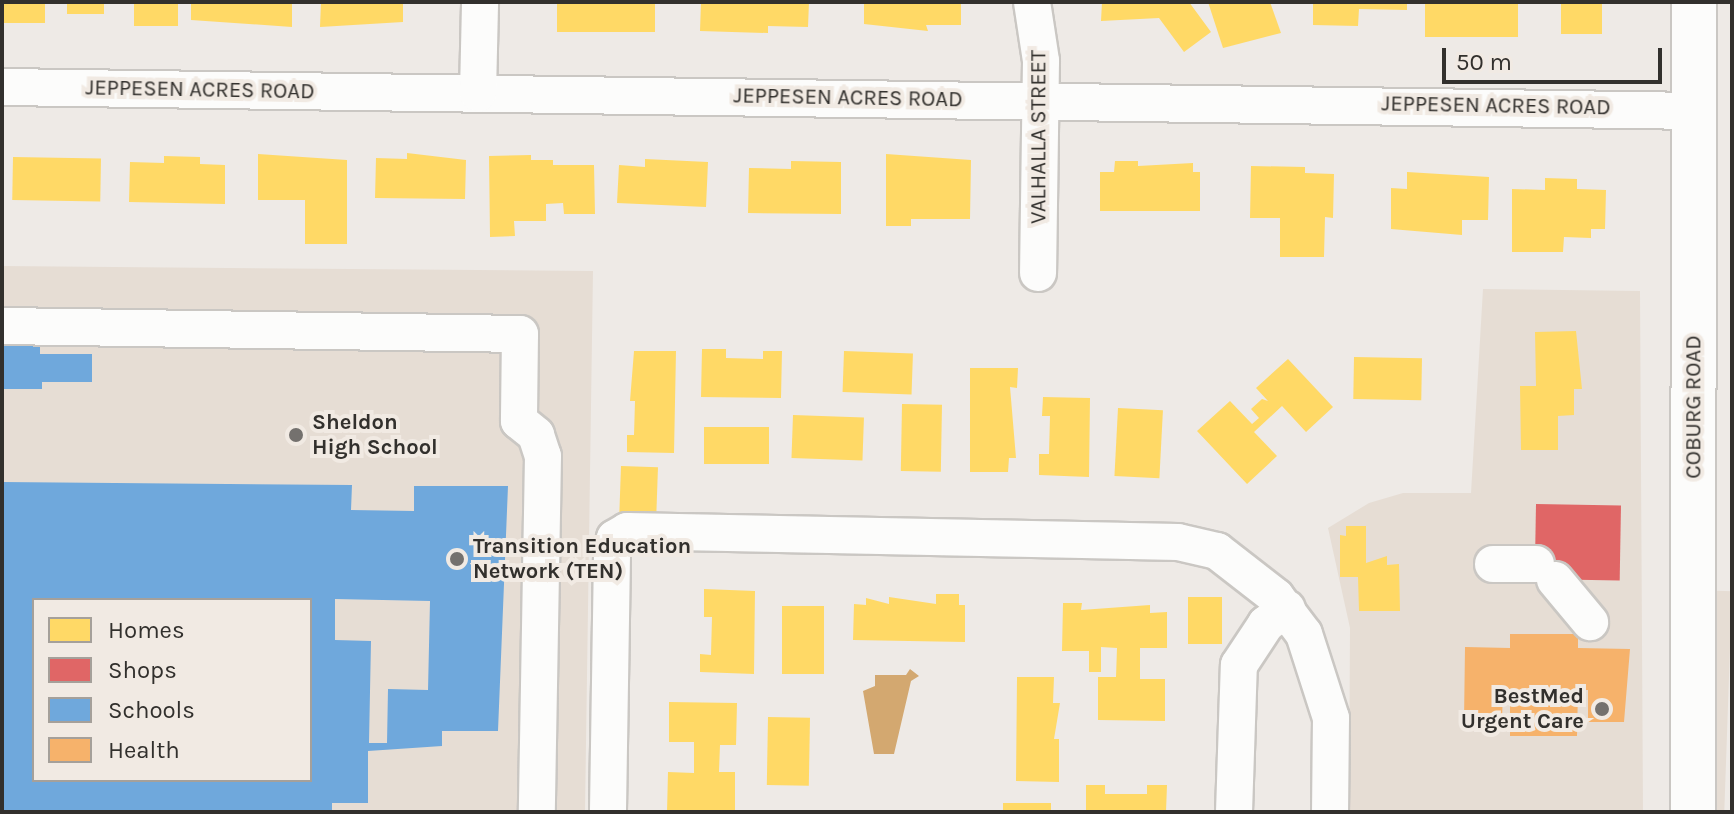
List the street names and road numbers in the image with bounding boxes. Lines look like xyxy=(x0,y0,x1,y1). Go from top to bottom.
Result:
street label: VALHALLA STREET xyxy=(1026,50,1052,224)
street label: JEPPESEN ACRES ROAD xyxy=(85,75,315,105)
street label: JEPPESEN ACRES ROAD xyxy=(733,83,963,113)
street label: JEPPESEN ACRES ROAD xyxy=(1381,91,1611,121)
street label: COBURG ROAD xyxy=(1681,335,1707,479)

